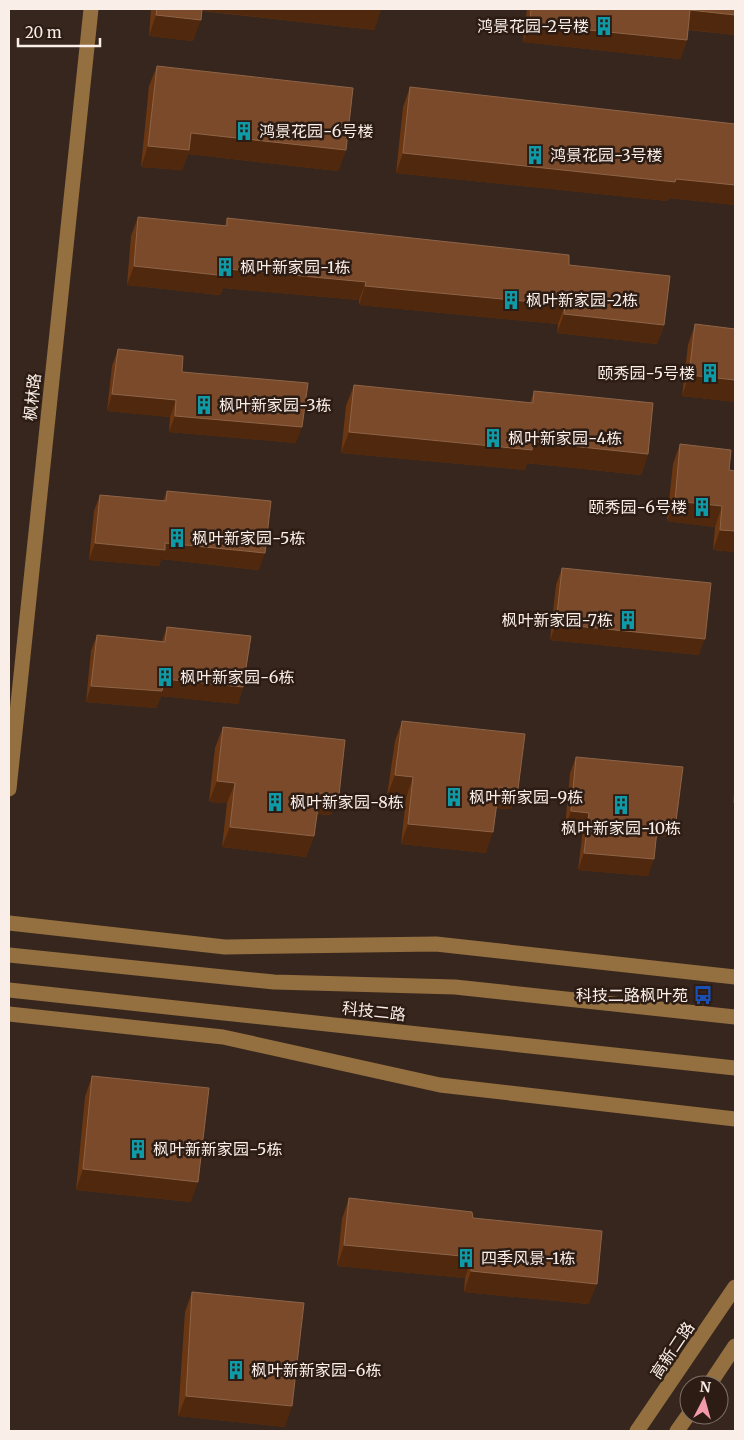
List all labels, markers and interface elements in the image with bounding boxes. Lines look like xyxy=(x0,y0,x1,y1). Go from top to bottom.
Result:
scale bar xyxy=(18,15,100,47)
building icon: 鸿景花园-2号楼 xyxy=(593,15,615,37)
place label: 鸿景花园-2号楼 xyxy=(477,16,589,36)
text: 20 m xyxy=(25,23,62,42)
building icon: 鸿景花园-6号楼 xyxy=(233,120,255,142)
place label: 鸿景花园-6号楼 xyxy=(259,121,373,141)
building icon: 鸿景花园-3号楼 xyxy=(524,144,546,166)
place label: 鸿景花园-3号楼 xyxy=(550,145,663,165)
building icon: 枫叶新家园-1栋 xyxy=(214,256,236,278)
place label: 枫叶新家园-1栋 xyxy=(240,257,350,277)
building icon: 枫叶新家园-2栋 xyxy=(500,289,522,311)
place label: 枫叶新家园-2栋 xyxy=(526,290,638,310)
building icon: 颐秀园-5号楼 xyxy=(699,362,721,384)
place label: 颐秀园-5号楼 xyxy=(598,363,695,383)
street label: 枫林路 xyxy=(20,372,44,422)
building icon: 枫叶新家园-3栋 xyxy=(193,394,215,416)
place label: 枫叶新家园-3栋 xyxy=(219,395,332,415)
building icon: 枫叶新家园-4栋 xyxy=(482,427,504,449)
place label: 枫叶新家园-4栋 xyxy=(508,428,622,448)
building icon: 颐秀园-6号楼 xyxy=(691,496,713,518)
place label: 颐秀园-6号楼 xyxy=(589,497,687,517)
building icon: 枫叶新家园-5栋 xyxy=(166,527,188,549)
place label: 枫叶新家园-5栋 xyxy=(192,528,305,548)
building icon: 枫叶新家园-7栋 xyxy=(617,609,639,631)
place label: 枫叶新家园-7栋 xyxy=(501,610,613,630)
building icon: 枫叶新家园-6栋 xyxy=(154,666,176,688)
place label: 枫叶新家园-6栋 xyxy=(180,667,294,687)
building icon: 枫叶新家园-9栋 xyxy=(443,786,465,808)
place label: 枫叶新家园-9栋 xyxy=(469,787,583,807)
building icon: 枫叶新家园-8栋 xyxy=(264,791,286,813)
place label: 枫叶新家园-8栋 xyxy=(290,792,404,812)
building icon: 枫叶新家园-10栋 xyxy=(610,794,632,816)
place label: 枫叶新家园-10栋 xyxy=(561,818,681,838)
bus stop icon: 科技二路枫叶苑 xyxy=(692,984,714,1006)
place label: 科技二路枫叶苑 xyxy=(576,985,688,1005)
street label: 科技二路 xyxy=(341,998,407,1024)
building icon: 枫叶新新家园-5栋 xyxy=(127,1138,149,1160)
place label: 枫叶新新家园-5栋 xyxy=(153,1139,282,1159)
building icon: 四季风景-1栋 xyxy=(455,1247,477,1269)
place label: 四季风景-1栋 xyxy=(481,1248,575,1268)
street label: 高新二路 xyxy=(646,1318,698,1382)
building icon: 枫叶新新家园-6栋 xyxy=(225,1359,247,1381)
place label: 枫叶新新家园-6栋 xyxy=(251,1360,381,1380)
north arrow xyxy=(679,1375,729,1425)
text: N xyxy=(699,1378,712,1397)

